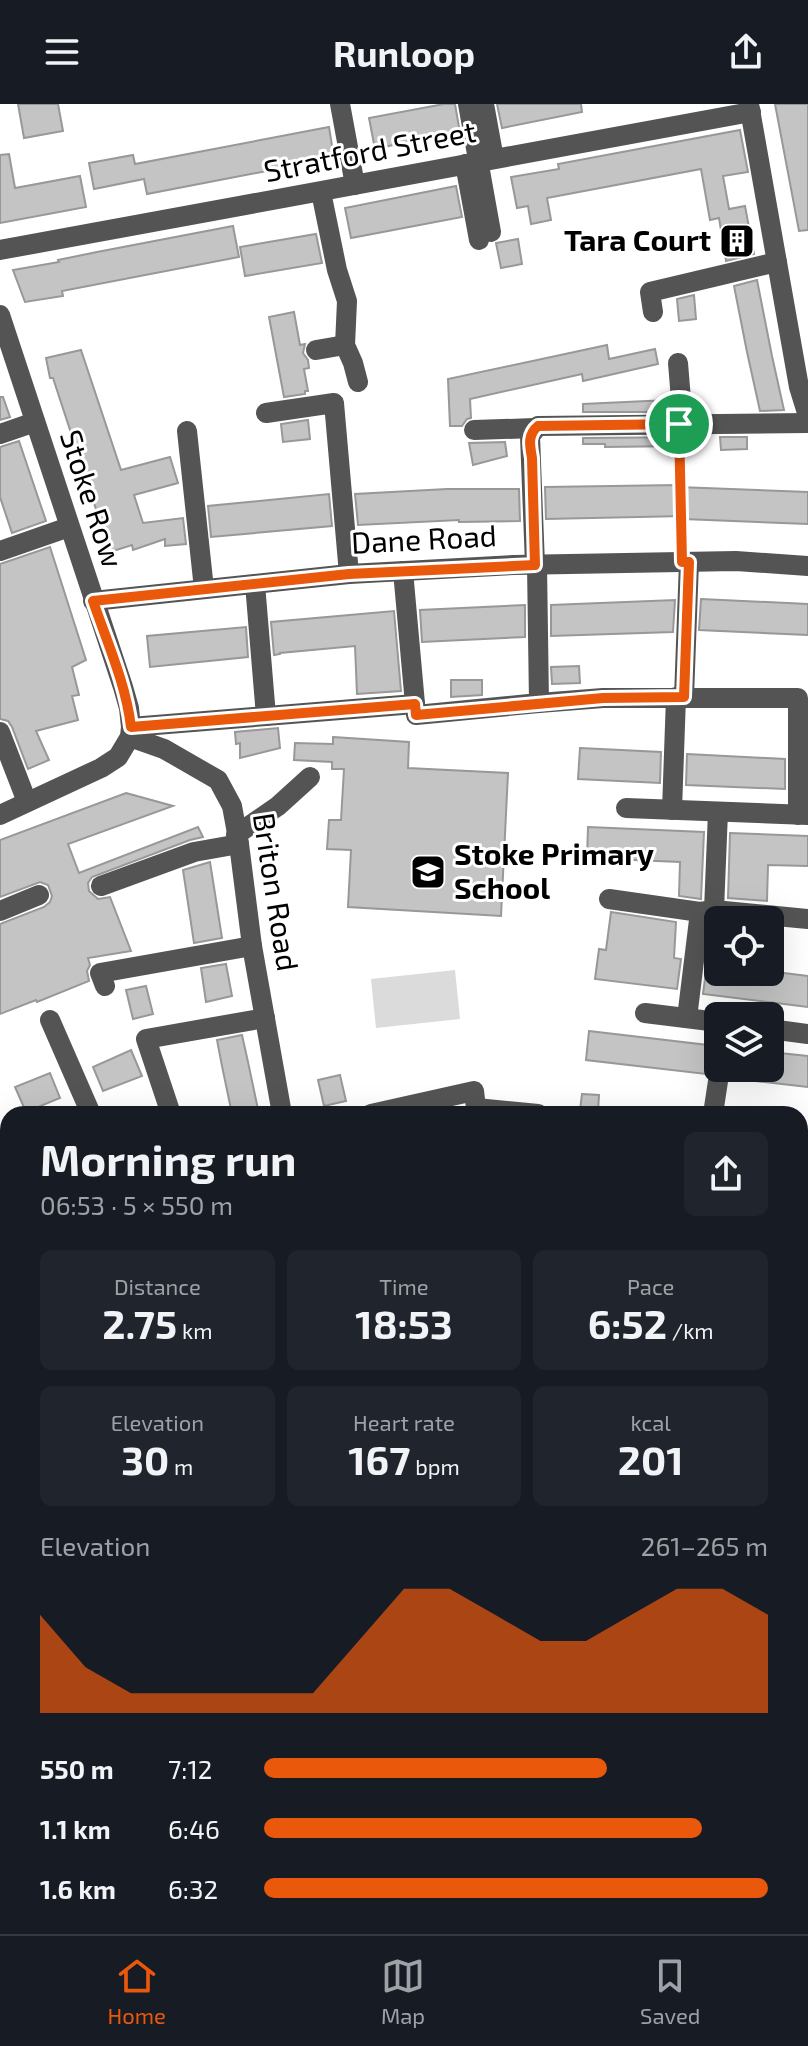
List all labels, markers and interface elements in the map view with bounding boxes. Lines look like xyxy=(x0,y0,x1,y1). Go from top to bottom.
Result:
icon: menu xyxy=(40,30,84,74)
icon: share xyxy=(724,30,768,74)
text: Runloop xyxy=(333,31,475,74)
street label: Stratford Street xyxy=(261,112,479,188)
place label: Tara Court xyxy=(564,221,711,257)
building icon: Tara Court xyxy=(718,222,756,260)
pin xyxy=(645,390,713,458)
icon: arrive xyxy=(657,402,701,446)
street label: Stoke Row xyxy=(54,425,132,572)
street label: Dane Road xyxy=(350,516,498,560)
street label: Briton Road xyxy=(247,810,307,973)
place label: Stoke Primary School xyxy=(454,835,654,905)
school or university icon: Stoke Primary School xyxy=(409,853,447,891)
map controls xyxy=(704,906,784,1082)
button: locate xyxy=(704,906,784,986)
button: layers xyxy=(704,1002,784,1082)
text: Morning run xyxy=(40,1132,296,1185)
button: share xyxy=(684,1132,768,1216)
text: 06:53 · 5 × 550 m xyxy=(40,1189,233,1220)
text: Distance xyxy=(114,1273,201,1299)
text: Time xyxy=(379,1273,429,1299)
text: Pace xyxy=(627,1273,674,1299)
text: 2.75 xyxy=(102,1299,177,1347)
text: 18:53 xyxy=(355,1299,453,1347)
text: 6:52 xyxy=(588,1299,667,1347)
text: km xyxy=(177,1317,212,1343)
text: /km xyxy=(667,1317,714,1343)
text: Elevation xyxy=(111,1409,204,1435)
text: Heart rate xyxy=(353,1409,455,1435)
text: kcal xyxy=(631,1409,671,1435)
text: 30 xyxy=(121,1435,169,1483)
text: 167 xyxy=(348,1435,410,1483)
text: 201 xyxy=(618,1435,684,1483)
text: m xyxy=(169,1453,193,1479)
text: bpm xyxy=(410,1453,460,1479)
text: Elevation xyxy=(40,1530,150,1561)
text: 261–265 m xyxy=(641,1530,768,1561)
text: 550 m xyxy=(40,1753,114,1784)
text: 7:12 xyxy=(168,1753,212,1784)
text: 1.1 km xyxy=(40,1813,111,1844)
text: 6:46 xyxy=(168,1813,220,1844)
text: 1.6 km xyxy=(40,1873,116,1904)
text: 6:32 xyxy=(168,1873,218,1904)
tab: Home xyxy=(108,1954,166,2028)
tab: Map xyxy=(381,1954,425,2028)
tab: Saved xyxy=(640,1954,700,2028)

